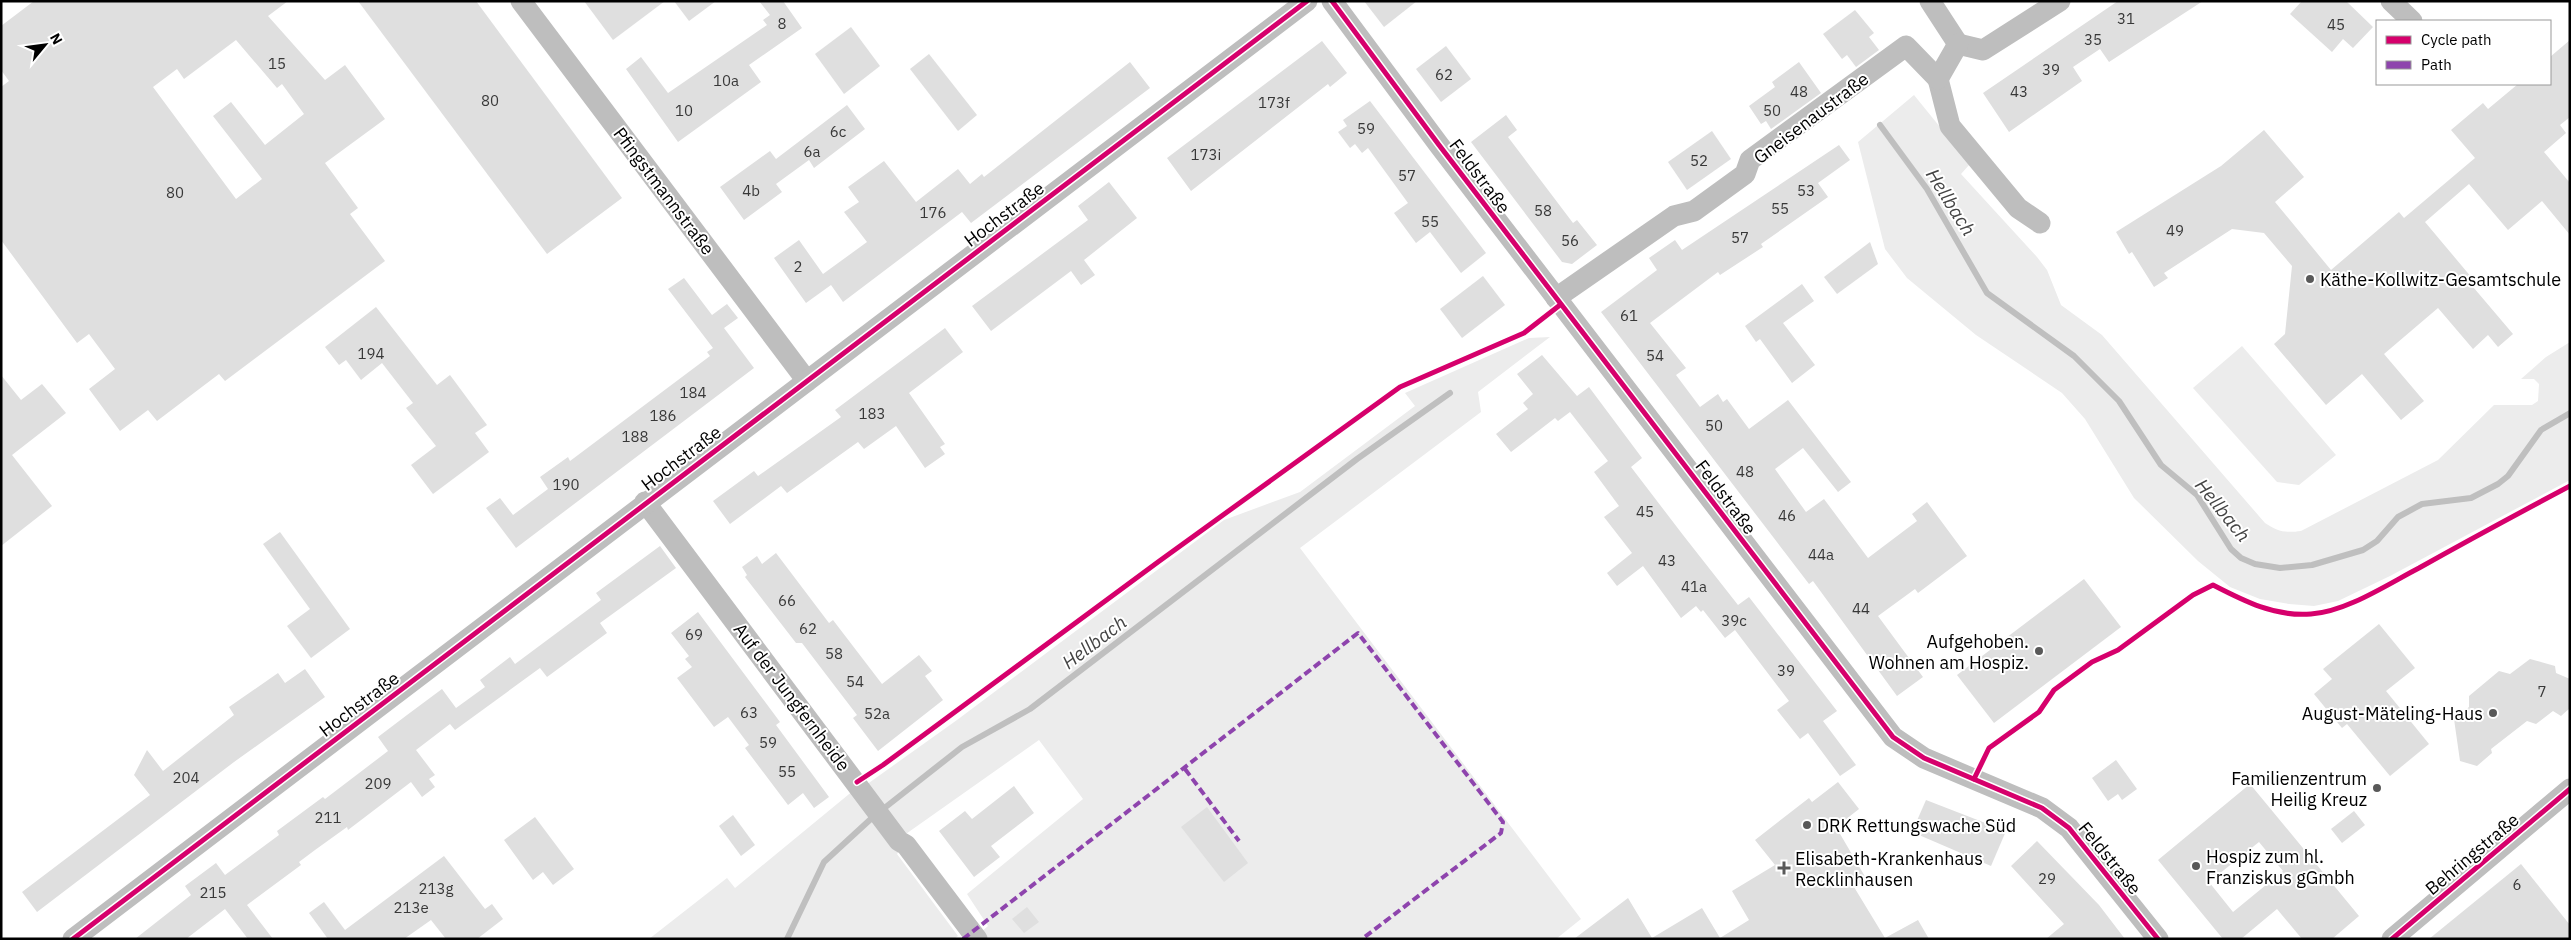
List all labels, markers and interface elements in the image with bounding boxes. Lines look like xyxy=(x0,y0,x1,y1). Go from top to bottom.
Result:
house number: 31 xyxy=(2117,9,2135,28)
house number: 8 xyxy=(777,14,787,33)
house number: 45 xyxy=(2327,15,2345,34)
north arrow xyxy=(20,20,70,70)
legend xyxy=(2376,20,2551,85)
text: N xyxy=(46,30,67,47)
house number: 35 xyxy=(2084,30,2102,49)
text: Cycle path xyxy=(2421,30,2492,49)
house number: 15 xyxy=(268,54,286,73)
text: Path xyxy=(2421,55,2452,74)
house number: 39 xyxy=(2042,60,2060,79)
house number: 62 xyxy=(1435,65,1453,84)
street label: Gneisenaustraße xyxy=(1749,67,1873,169)
house number: 10a xyxy=(713,71,739,90)
house number: 48 xyxy=(1790,82,1808,101)
house number: 43 xyxy=(2010,82,2028,101)
house number: 80 xyxy=(481,91,499,110)
house number: 173f xyxy=(1258,93,1290,112)
house number: 10 xyxy=(675,101,693,120)
house number: 50 xyxy=(1763,101,1781,120)
house number: 59 xyxy=(1357,119,1375,138)
house number: 6c xyxy=(830,122,847,141)
street label: Pfingstmannstraße xyxy=(608,123,720,260)
street label: Feldstraße xyxy=(1445,134,1516,218)
house number: 6a xyxy=(803,142,821,161)
house number: 173i xyxy=(1191,145,1221,164)
house number: 52 xyxy=(1690,151,1708,170)
water label: Hellbach xyxy=(1921,164,1981,240)
house number: 57 xyxy=(1398,166,1416,185)
street label: Hochstraße xyxy=(959,176,1049,252)
house number: 4b xyxy=(742,181,760,200)
house number: 53 xyxy=(1797,181,1815,200)
house number: 80 xyxy=(166,183,184,202)
house number: 55 xyxy=(1771,199,1789,218)
house number: 58 xyxy=(1534,201,1552,220)
house number: 176 xyxy=(919,203,947,222)
house number: 55 xyxy=(1421,212,1439,231)
house number: 49 xyxy=(2166,221,2184,240)
house number: 57 xyxy=(1731,228,1749,247)
house number: 56 xyxy=(1561,231,1579,250)
house number: 2 xyxy=(793,257,803,276)
place label: Käthe-Kollwitz-Gesamtschule xyxy=(2320,268,2561,291)
marker: Käthe-Kollwitz-Gesamtschule xyxy=(2304,273,2316,285)
house number: 61 xyxy=(1620,306,1638,325)
house number: 194 xyxy=(357,344,385,363)
house number: 54 xyxy=(1646,346,1664,365)
house number: 184 xyxy=(679,383,707,402)
house number: 183 xyxy=(858,404,886,423)
house number: 186 xyxy=(649,406,677,425)
house number: 50 xyxy=(1705,416,1723,435)
street label: Hochstraße xyxy=(636,420,726,496)
house number: 188 xyxy=(621,427,649,446)
street label: Feldstraße xyxy=(1691,455,1762,539)
house number: 48 xyxy=(1736,462,1754,481)
water label: Hellbach xyxy=(2190,473,2256,547)
house number: 190 xyxy=(552,475,580,494)
house number: 45 xyxy=(1636,502,1654,521)
house number: 46 xyxy=(1778,506,1796,525)
house number: 44a xyxy=(1808,545,1834,564)
house number: 43 xyxy=(1658,551,1676,570)
house number: 41a xyxy=(1681,577,1707,596)
house number: 66 xyxy=(778,591,796,610)
house number: 44 xyxy=(1852,599,1870,618)
water label: Hellbach xyxy=(1057,610,1131,674)
house number: 39c xyxy=(1721,611,1747,630)
street label: Auf der Jungfernheide xyxy=(729,618,855,776)
house number: 62 xyxy=(799,619,817,638)
house number: 69 xyxy=(685,625,703,644)
place label: Aufgehoben. Wohnen am Hospiz. xyxy=(1869,630,2029,674)
house number: 58 xyxy=(825,644,843,663)
marker: Aufgehoben. Wohnen am Hospiz. xyxy=(2033,645,2045,657)
house number: 39 xyxy=(1777,661,1795,680)
street label: Hochstraße xyxy=(314,666,404,742)
house number: 54 xyxy=(846,672,864,691)
house number: 7 xyxy=(2537,682,2547,701)
place label: August-Mäteling-Haus xyxy=(2302,702,2483,725)
house number: 63 xyxy=(740,703,758,722)
house number: 52a xyxy=(864,704,890,723)
marker: August-Mäteling-Haus xyxy=(2487,707,2499,719)
house number: 59 xyxy=(759,733,777,752)
house number: 55 xyxy=(778,762,796,781)
place label: Familienzentrum Heilig Kreuz xyxy=(2231,767,2367,811)
house number: 204 xyxy=(172,768,200,787)
house number: 209 xyxy=(364,774,392,793)
marker: Familienzentrum Heilig Kreuz xyxy=(2371,782,2383,794)
house number: 211 xyxy=(314,808,342,827)
street label: Behringstraße xyxy=(2420,808,2524,900)
place label: DRK Rettungswache Süd xyxy=(1817,814,2016,837)
street label: Feldstraße xyxy=(2074,817,2146,899)
marker: DRK Rettungswache Süd xyxy=(1801,819,1813,831)
place label: Hospiz zum hl. Franziskus gGmbh xyxy=(2206,845,2355,889)
place label: Elisabeth-Krankenhaus Recklinhausen xyxy=(1795,847,1983,891)
marker: Hospiz zum hl. Franziskus gGmbh xyxy=(2190,860,2202,872)
marker: Elisabeth-Krankenhaus Recklinhausen xyxy=(1777,861,1791,875)
house number: 29 xyxy=(2038,869,2056,888)
house number: 6 xyxy=(2512,875,2522,894)
house number: 213g xyxy=(419,879,454,898)
house number: 215 xyxy=(199,883,227,902)
house number: 213e xyxy=(393,898,429,917)

